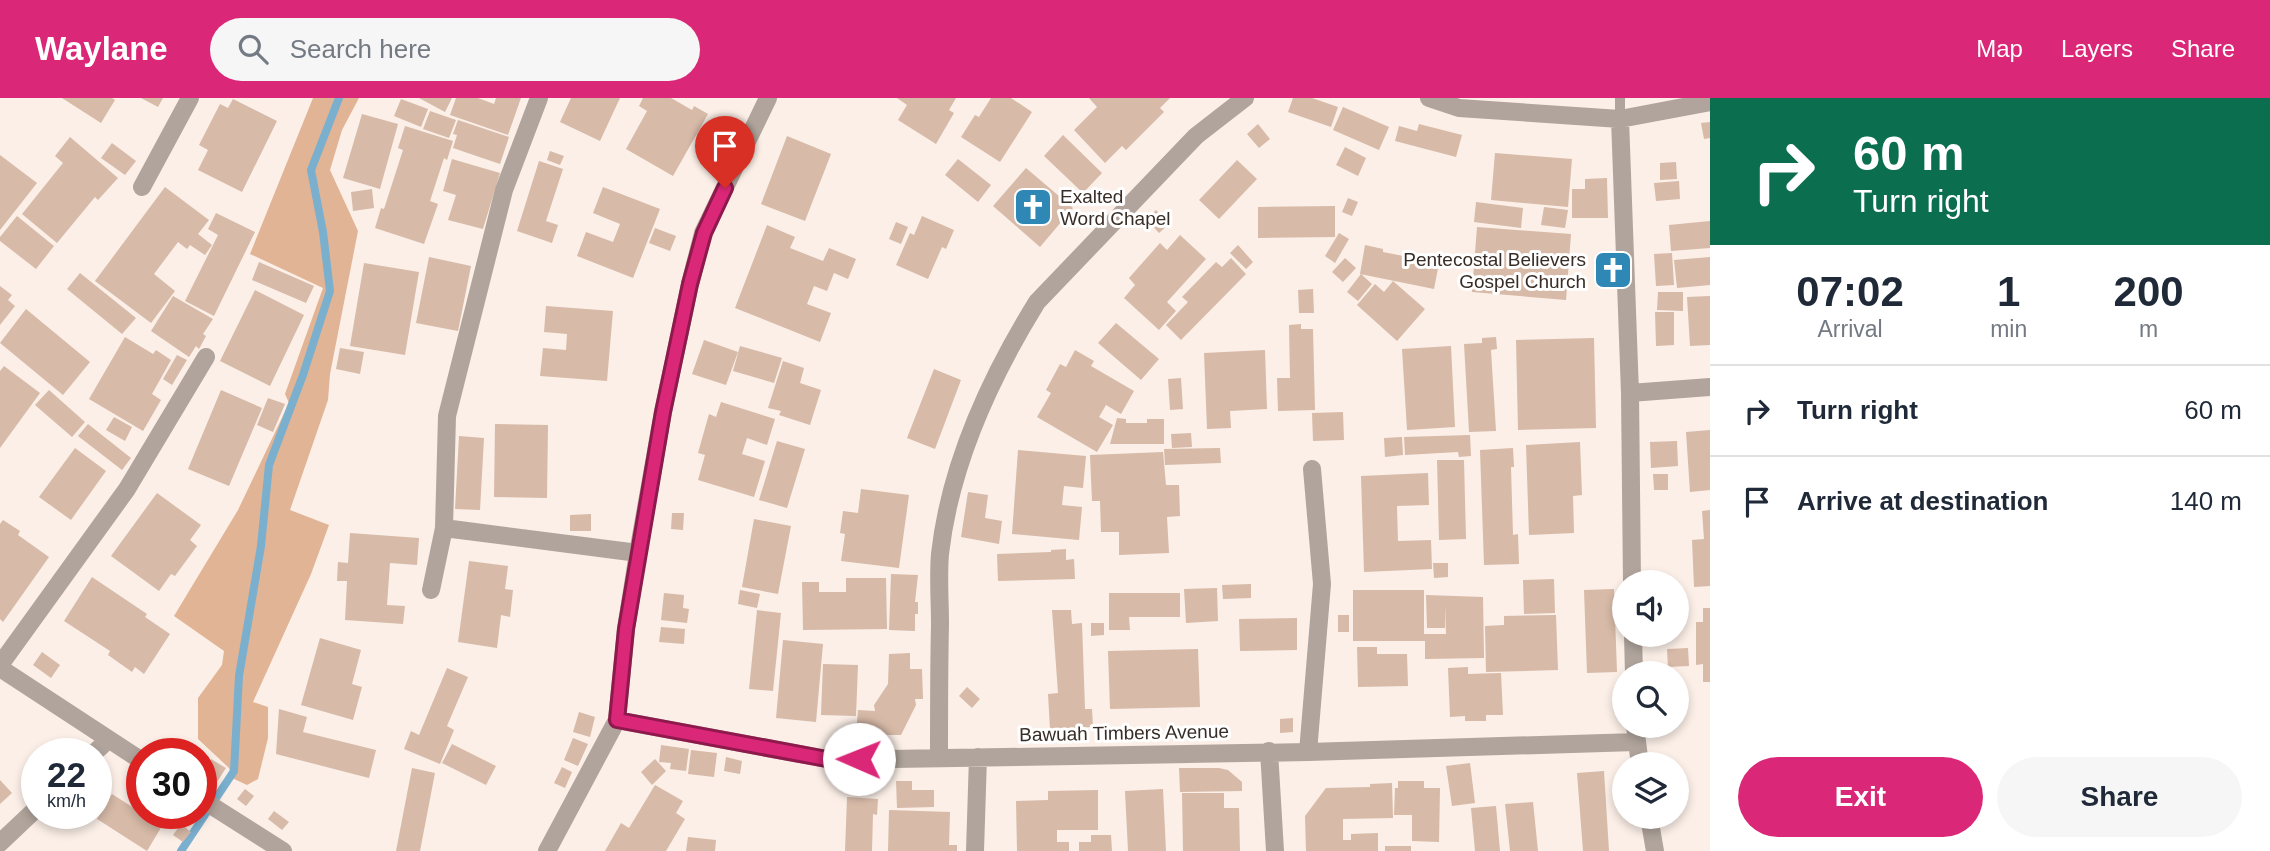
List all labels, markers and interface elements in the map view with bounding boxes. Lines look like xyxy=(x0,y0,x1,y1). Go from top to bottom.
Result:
search box xyxy=(210,18,700,81)
text: Waylane xyxy=(35,30,168,67)
icon: search xyxy=(234,30,272,68)
text: Search here xyxy=(290,34,431,64)
text: Map xyxy=(1976,35,2023,62)
text: Layers xyxy=(2061,35,2133,62)
text: Share xyxy=(2171,35,2235,62)
pin xyxy=(695,116,755,188)
icon: right xyxy=(1738,126,1829,217)
text: 60 m xyxy=(1853,126,1965,180)
icon: arrive xyxy=(706,127,744,165)
text: Turn right xyxy=(1853,183,1989,219)
church icon: Exalted Word Chapel xyxy=(1012,186,1054,228)
place label: Exalted Word Chapel xyxy=(1060,186,1171,229)
place label: Pentecostal Believers Gospel Church xyxy=(1403,249,1586,292)
church icon: Pentecostal Believers Gospel Church xyxy=(1592,249,1634,291)
text: 07:02 xyxy=(1796,268,1904,315)
text: 1 xyxy=(1997,268,2020,315)
text: 200 xyxy=(2114,268,2184,315)
text: Arrival xyxy=(1817,316,1883,342)
text: min xyxy=(1990,316,2027,342)
text: m xyxy=(2139,316,2158,342)
icon: right xyxy=(1738,392,1776,430)
text: Turn right xyxy=(1797,395,1918,425)
text: 60 m xyxy=(2184,395,2242,425)
icon: arrive xyxy=(1738,483,1776,521)
text: Arrive at destination xyxy=(1797,486,2048,516)
text: 140 m xyxy=(2170,486,2242,516)
map controls xyxy=(1612,570,1689,829)
button: sound xyxy=(1612,570,1689,647)
button: search xyxy=(1612,661,1689,738)
street label: Bawuah Timbers Avenue xyxy=(1019,721,1229,745)
position arrow xyxy=(822,722,896,796)
speed limit sign: 30 xyxy=(126,738,217,829)
button: layers xyxy=(1612,752,1689,829)
text: 22 xyxy=(47,755,86,794)
button: Exit xyxy=(1738,757,1983,837)
button: Share xyxy=(1997,757,2242,837)
text: km/h xyxy=(47,791,86,811)

